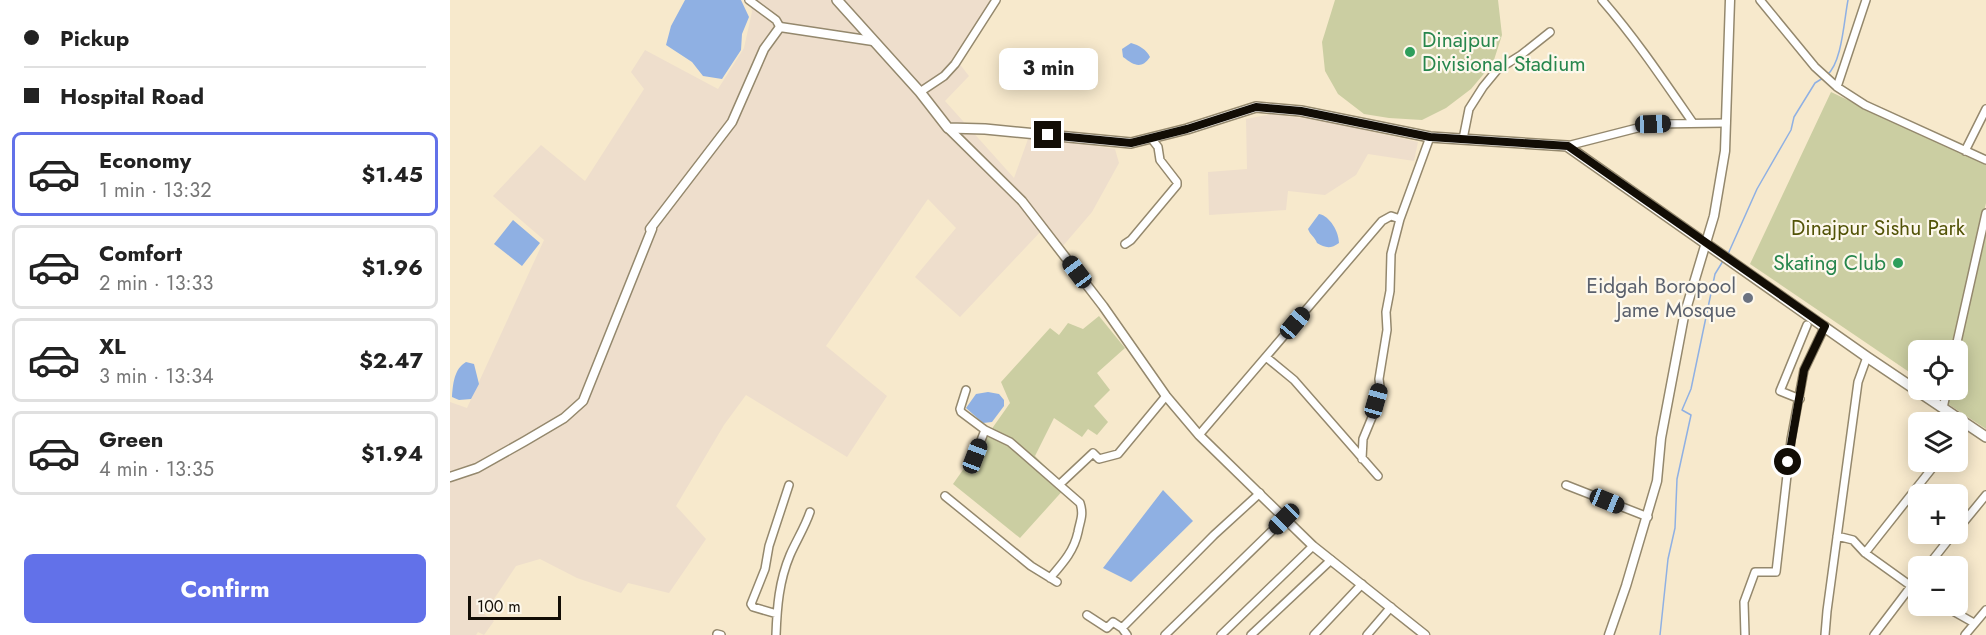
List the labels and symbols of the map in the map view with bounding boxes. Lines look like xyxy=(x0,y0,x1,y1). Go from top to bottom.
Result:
place label: Dinajpur Divisional Stadium xyxy=(1422,25,1586,79)
marker: Dinajpur Divisional Stadium xyxy=(1403,45,1417,59)
callout: 3 min xyxy=(998,48,1098,90)
car xyxy=(1635,114,1671,134)
route end xyxy=(1034,121,1061,148)
park label: Dinajpur Sishu Park xyxy=(1791,213,1966,243)
place label: Skating Club xyxy=(1773,248,1886,278)
car xyxy=(1059,252,1095,292)
marker: Skating Club xyxy=(1891,256,1905,270)
place label: Eidgah Boropool Jame Mosque xyxy=(1586,271,1736,325)
marker: Eidgah Boropool Jame Mosque xyxy=(1741,291,1755,305)
car xyxy=(1277,303,1313,343)
car xyxy=(1362,381,1390,421)
car xyxy=(960,436,990,476)
route start xyxy=(1774,448,1801,475)
car xyxy=(1587,486,1627,516)
car xyxy=(1265,500,1303,538)
scale bar xyxy=(468,593,561,620)

